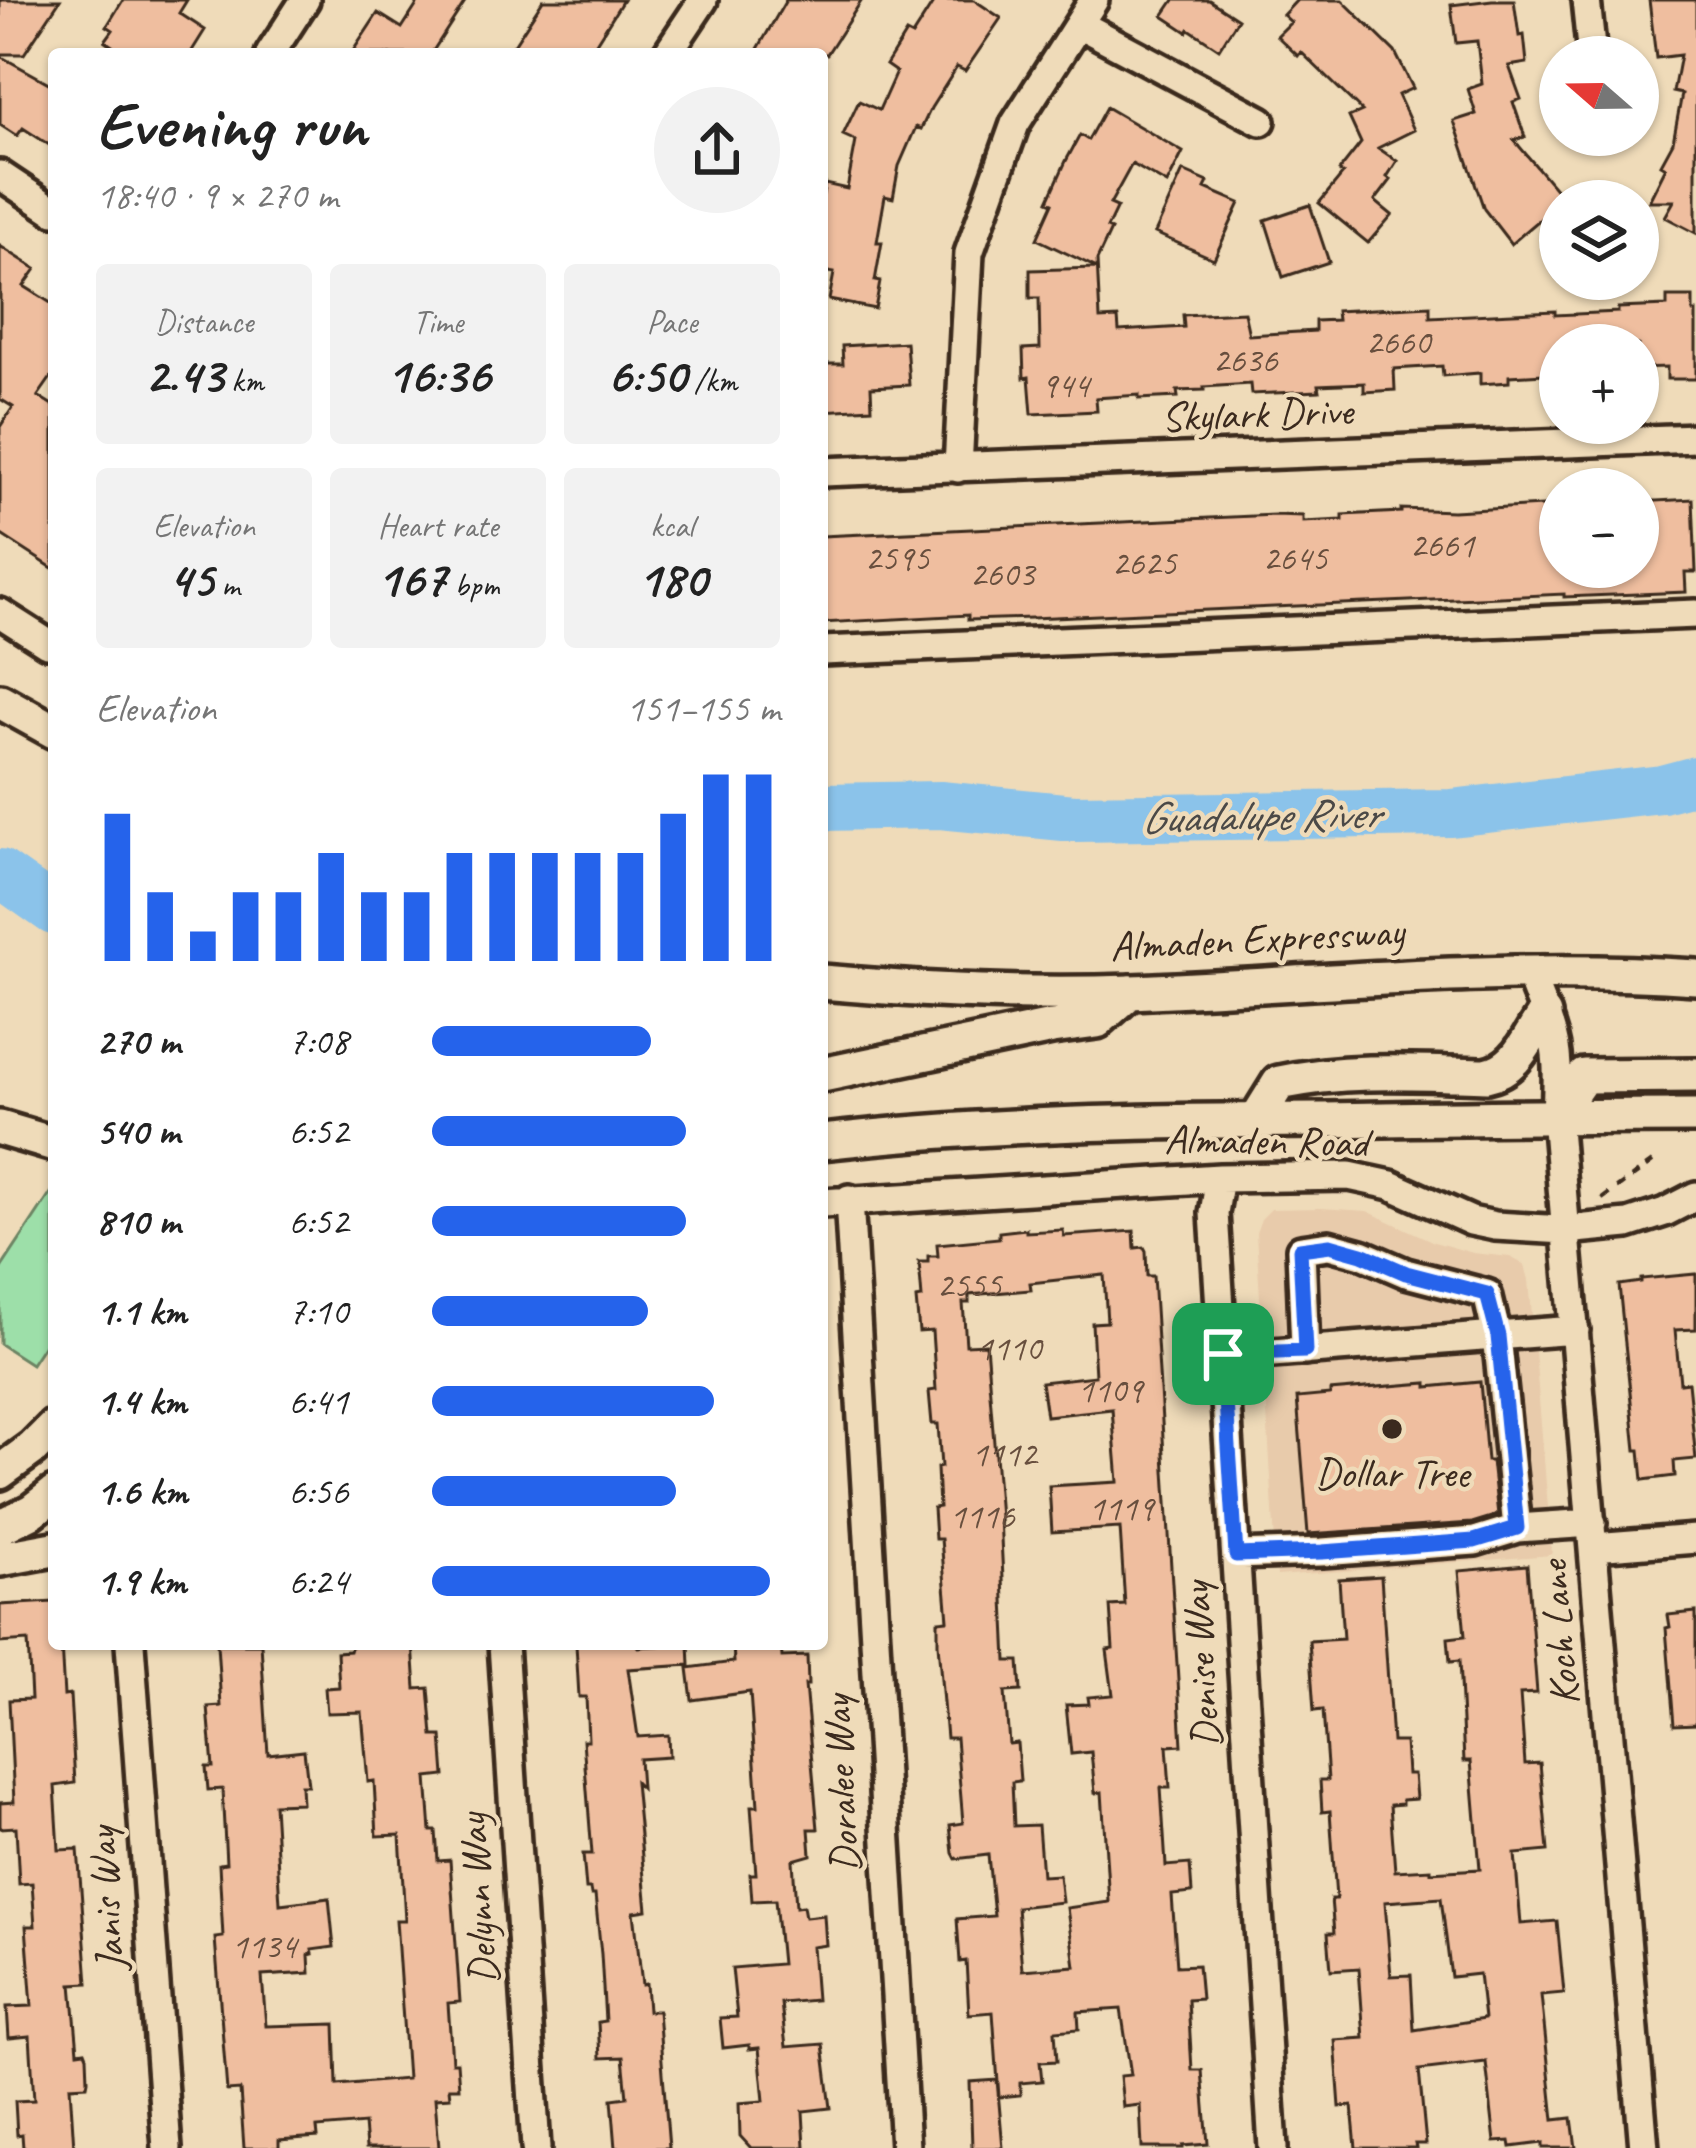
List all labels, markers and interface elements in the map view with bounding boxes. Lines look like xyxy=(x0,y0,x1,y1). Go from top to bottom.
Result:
north arrow xyxy=(1539,36,1659,156)
map controls xyxy=(1539,36,1659,588)
text: Evening run xyxy=(96,84,366,167)
button: share xyxy=(654,87,780,213)
text: 18:40 · 9 × 270 m xyxy=(96,171,338,220)
button: layers xyxy=(1539,180,1659,300)
text: Distance xyxy=(155,301,253,343)
text: Time xyxy=(413,301,463,343)
text: Pace xyxy=(647,301,697,343)
house number: 2660 xyxy=(1366,319,1433,365)
button: + xyxy=(1539,324,1659,444)
house number: 2636 xyxy=(1213,337,1279,383)
text: 2.43 xyxy=(144,343,223,407)
text: 16:36 xyxy=(386,343,490,407)
text: 6:50 xyxy=(607,343,686,407)
text: km xyxy=(223,360,264,402)
text: /km xyxy=(686,360,737,402)
house number: 944 xyxy=(1041,362,1093,408)
street label: Skylark Drive xyxy=(1160,384,1356,444)
button: − xyxy=(1539,468,1659,588)
text: Elevation xyxy=(153,505,255,547)
text: Heart rate xyxy=(378,505,498,547)
text: kcal xyxy=(650,505,694,547)
house number: 2661 xyxy=(1410,522,1476,568)
house number: 2595 xyxy=(865,535,931,581)
house number: 2645 xyxy=(1263,535,1329,581)
house number: 2625 xyxy=(1112,540,1178,586)
text: 45 xyxy=(168,547,213,611)
text: 167 xyxy=(376,547,446,611)
text: 180 xyxy=(638,547,706,611)
house number: 2603 xyxy=(970,551,1037,597)
text: m xyxy=(213,564,240,606)
text: bpm xyxy=(446,564,500,606)
text: Elevation xyxy=(96,684,216,733)
text: 151–155 m xyxy=(626,684,780,733)
water label: Guadalupe River xyxy=(1141,785,1386,847)
street label: Almaden Expressway xyxy=(1109,905,1408,973)
text: 270 m xyxy=(96,1017,180,1066)
text: 7:08 xyxy=(288,1017,348,1066)
text: 540 m xyxy=(96,1107,180,1156)
text: 6:52 xyxy=(288,1107,348,1156)
street label: Almaden Road xyxy=(1164,1113,1375,1169)
text: 810 m xyxy=(96,1197,180,1246)
text: 6:52 xyxy=(288,1197,348,1246)
house number: 2555 xyxy=(937,1262,1003,1308)
text: 1.1 km xyxy=(96,1287,187,1336)
text: 7:10 xyxy=(288,1287,348,1336)
pin xyxy=(1172,1303,1274,1405)
icon: arrive xyxy=(1190,1321,1256,1387)
house number: 1110 xyxy=(977,1325,1044,1371)
house number: 1109 xyxy=(1078,1367,1145,1413)
text: 1.4 km xyxy=(96,1377,187,1426)
text: 6:41 xyxy=(288,1377,348,1426)
marker: Dollar Tree xyxy=(1379,1416,1405,1442)
house number: 1112 xyxy=(972,1431,1039,1477)
place label: Dollar Tree xyxy=(1315,1447,1472,1500)
text: 1.6 km xyxy=(96,1467,188,1516)
text: 6:56 xyxy=(288,1467,348,1516)
house number: 1119 xyxy=(1089,1485,1156,1531)
house number: 1116 xyxy=(950,1493,1016,1539)
street label: Koch Lane xyxy=(1526,1556,1592,1708)
text: 1.9 km xyxy=(96,1557,186,1606)
text: 6:24 xyxy=(288,1557,348,1606)
street label: Denise Way xyxy=(1169,1577,1233,1750)
street label: Doralee Way xyxy=(810,1690,872,1874)
street label: Delynn Way xyxy=(445,1809,510,1986)
street label: Janis Way xyxy=(74,1822,138,1975)
house number: 1134 xyxy=(232,1923,300,1969)

